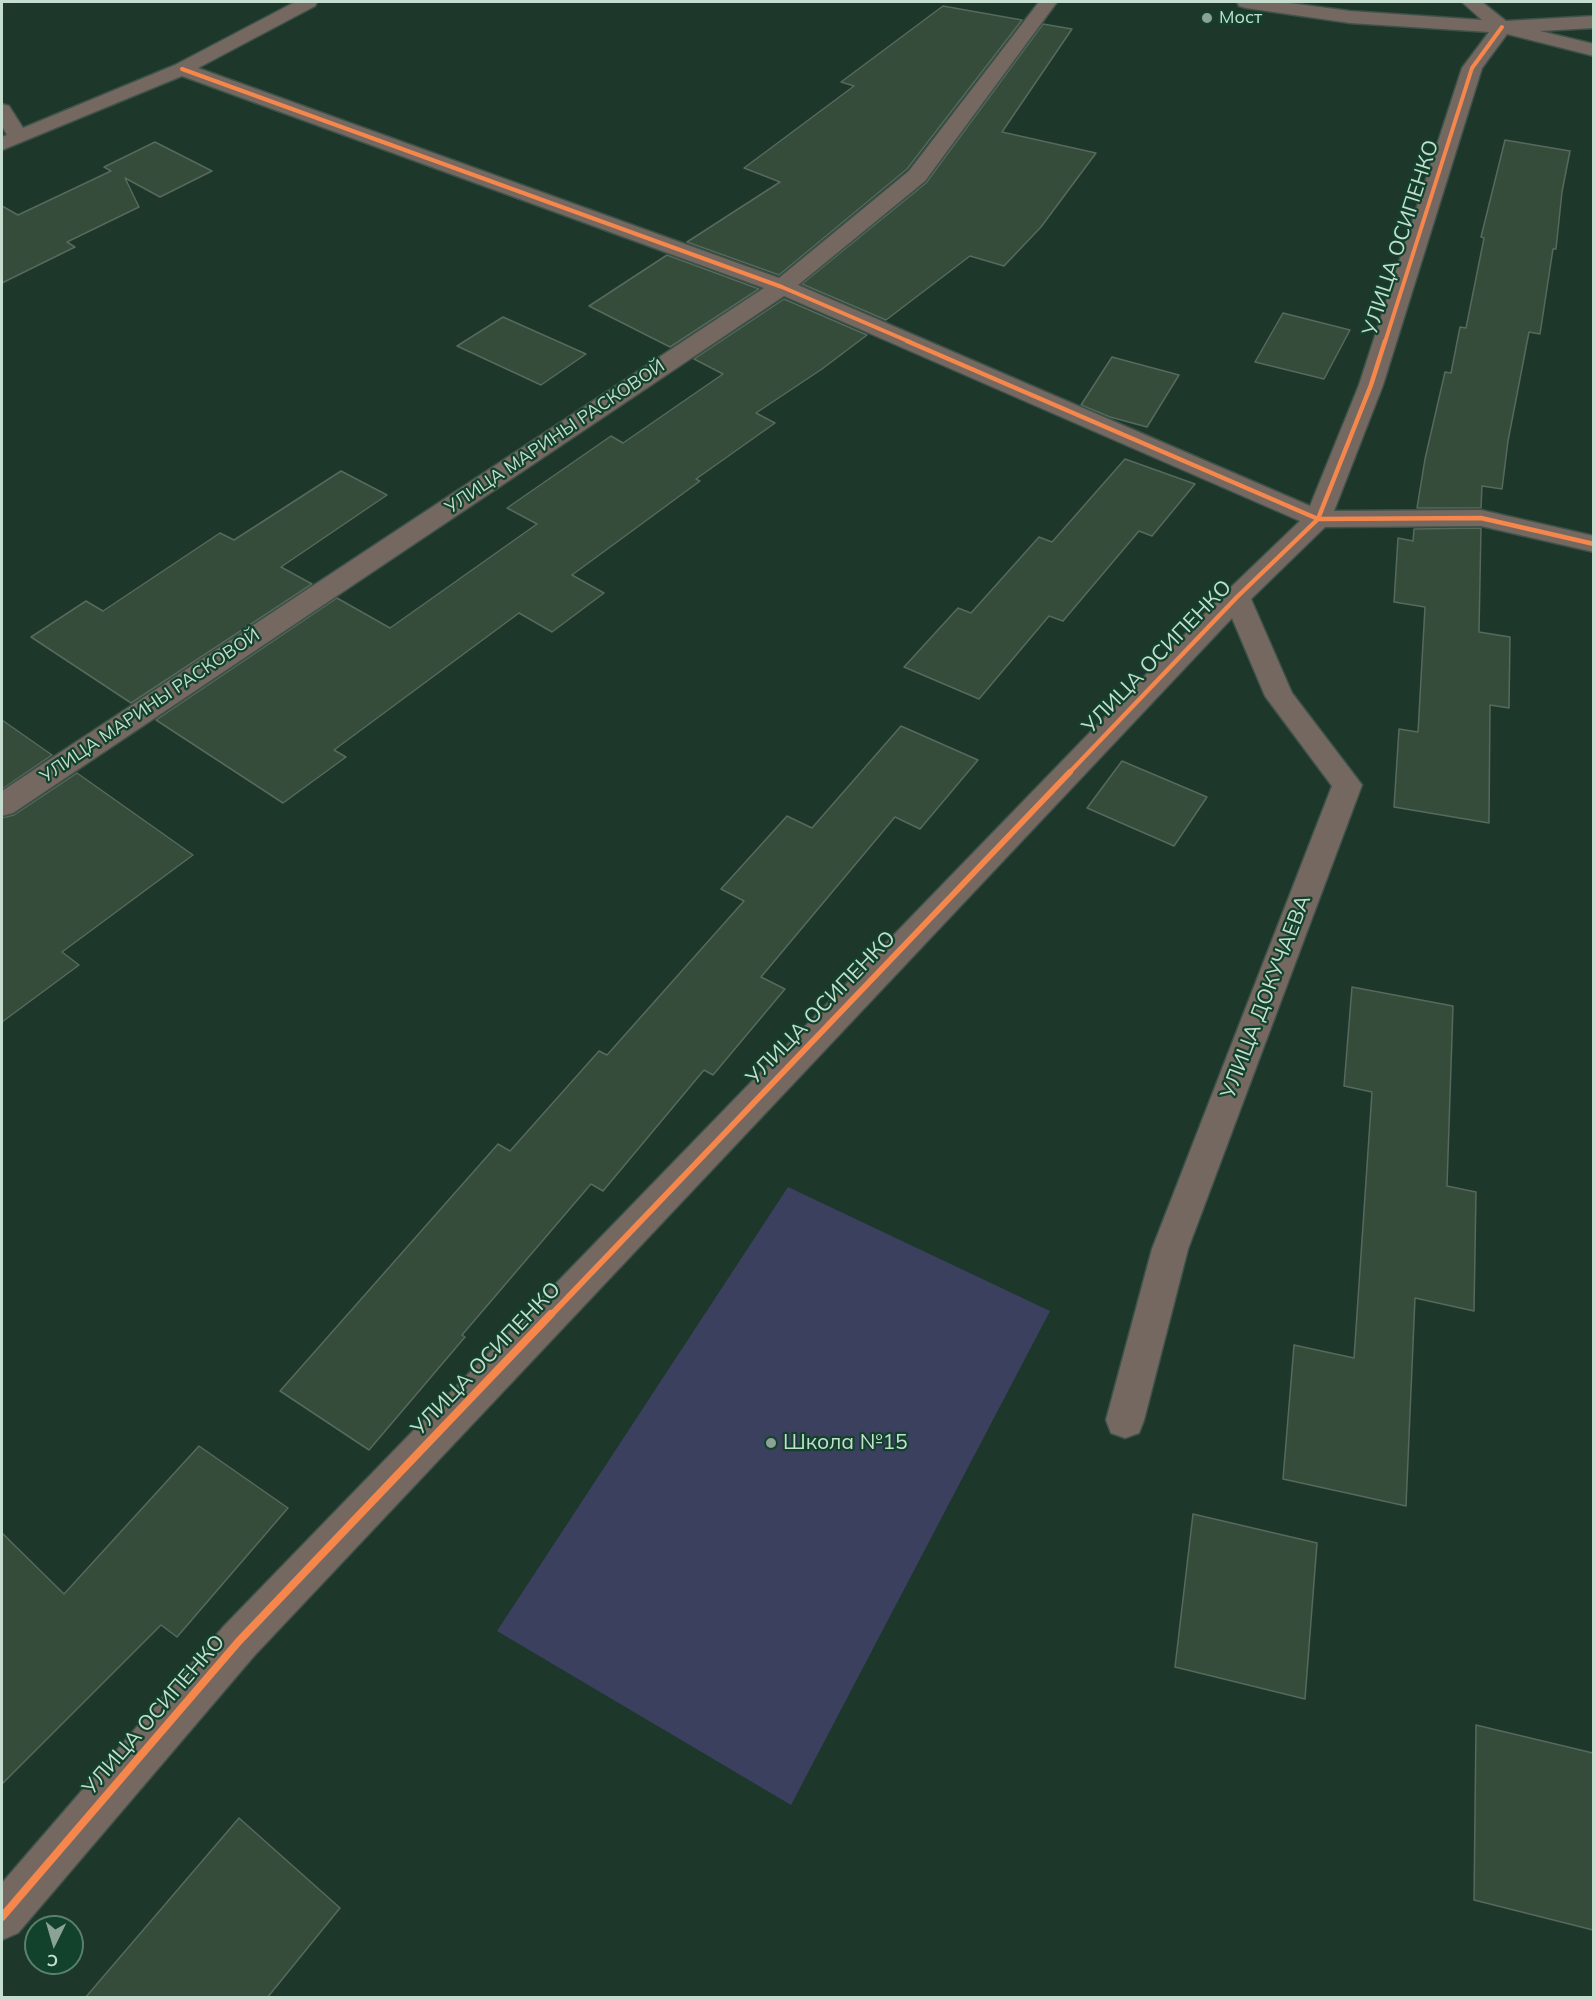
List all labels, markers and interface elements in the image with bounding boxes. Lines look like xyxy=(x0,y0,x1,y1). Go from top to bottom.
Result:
place label: Мост xyxy=(1219,7,1262,29)
marker: Мост xyxy=(1200,11,1214,25)
street label: УЛИЦА ОСИПЕНКО xyxy=(1357,137,1445,339)
street label: УЛИЦА МАРИНЫ РАСКОВОЙ xyxy=(441,355,669,519)
street label: УЛИЦА ОСИПЕНКО xyxy=(1077,575,1237,739)
street label: УЛИЦА МАРИНЫ РАСКОВОЙ xyxy=(36,624,264,788)
street label: УЛИЦА ДОКУЧАЕВА xyxy=(1216,892,1316,1102)
street label: УЛИЦА ОСИПЕНКО xyxy=(741,926,901,1090)
street label: УЛИЦА ОСИПЕНКО xyxy=(406,1277,566,1441)
place label: Школа №15 xyxy=(783,1430,908,1456)
marker: Школа №15 xyxy=(764,1436,778,1450)
street label: УЛИЦА ОСИПЕНКО xyxy=(78,1630,230,1800)
north arrow xyxy=(24,1915,84,1975)
text: С xyxy=(46,1950,59,1971)

